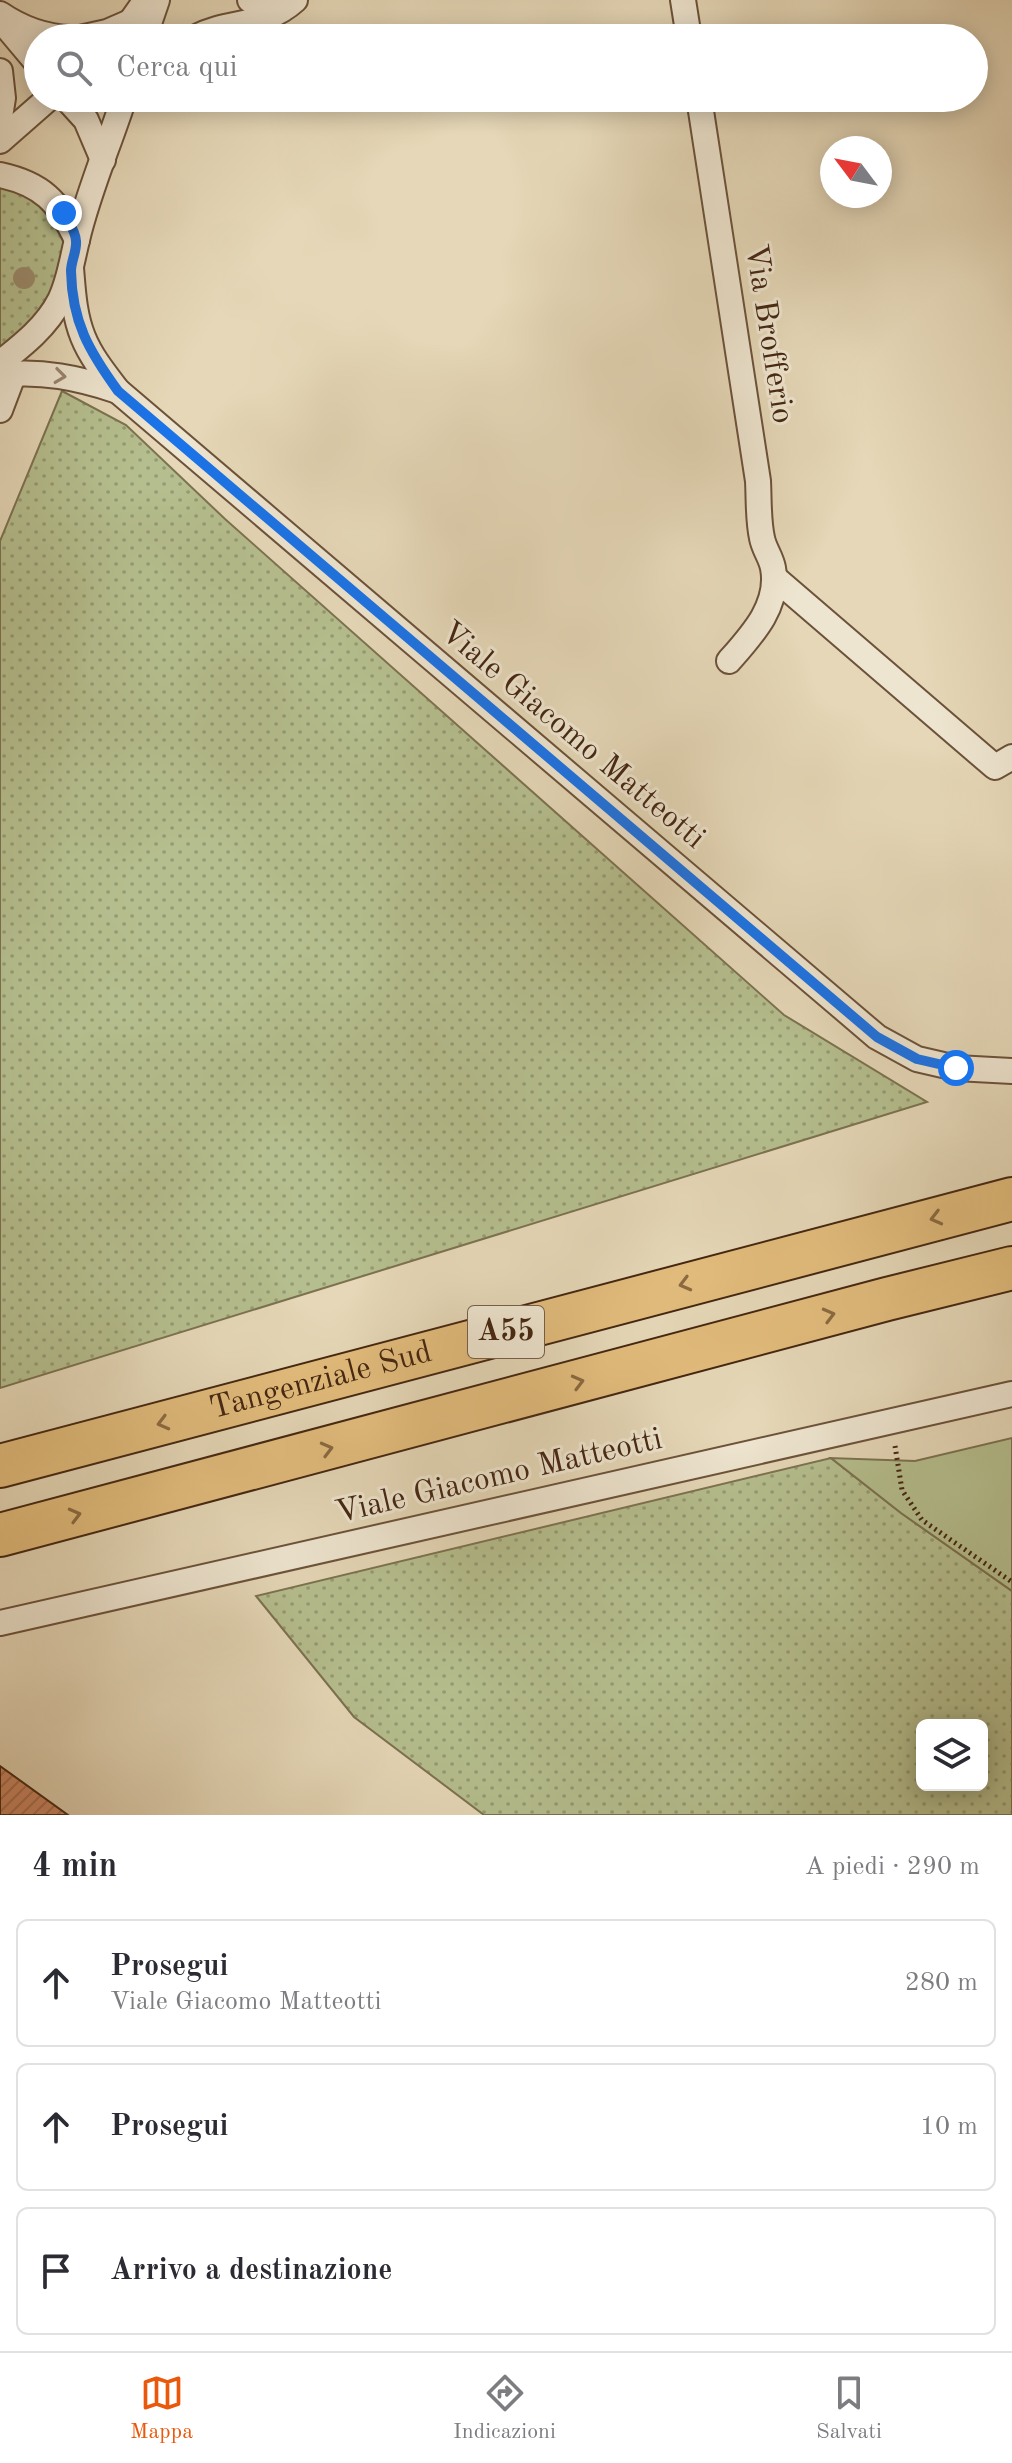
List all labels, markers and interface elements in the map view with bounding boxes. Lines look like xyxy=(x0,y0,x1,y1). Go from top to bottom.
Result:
search box xyxy=(24,24,988,112)
icon: search xyxy=(52,46,96,90)
text: Cerca qui xyxy=(116,53,238,83)
north arrow xyxy=(820,136,892,208)
route end xyxy=(46,195,82,231)
street label: Via Brofferio xyxy=(738,242,798,426)
one-way arrow xyxy=(54,368,67,385)
street label: Viale Giacomo Matteotti xyxy=(434,616,710,856)
route start xyxy=(938,1050,974,1086)
one-way arrow xyxy=(930,1209,944,1226)
one-way arrow xyxy=(679,1275,693,1292)
road number: A55 xyxy=(468,1306,544,1358)
one-way arrow xyxy=(822,1307,836,1324)
street label: Tangenziale Sud xyxy=(207,1337,435,1426)
one-way arrow xyxy=(571,1374,585,1391)
one-way arrow xyxy=(157,1413,171,1430)
street label: Viale Giacomo Matteotti xyxy=(333,1424,665,1530)
one-way arrow xyxy=(319,1441,333,1458)
one-way arrow xyxy=(68,1508,82,1524)
map controls xyxy=(916,1719,988,1791)
button: layers xyxy=(916,1719,988,1791)
text: 4 min xyxy=(32,1850,117,1884)
text: A piedi · 290 m xyxy=(805,1854,980,1880)
text: Prosegui xyxy=(110,1952,228,1982)
icon: ahead xyxy=(34,1961,78,2005)
text: 280 m xyxy=(905,1970,978,1996)
text: Viale Giacomo Matteotti xyxy=(110,1989,382,2015)
icon: ahead xyxy=(34,2105,78,2149)
text: Prosegui xyxy=(110,2112,228,2142)
text: 10 m xyxy=(920,2114,978,2140)
icon: arrive xyxy=(34,2249,78,2293)
text: Arrivo a destinazione xyxy=(110,2256,392,2286)
tab: Mappa xyxy=(130,2371,193,2446)
tab: Indicazioni xyxy=(453,2371,556,2446)
tab: Salvati xyxy=(816,2371,882,2446)

